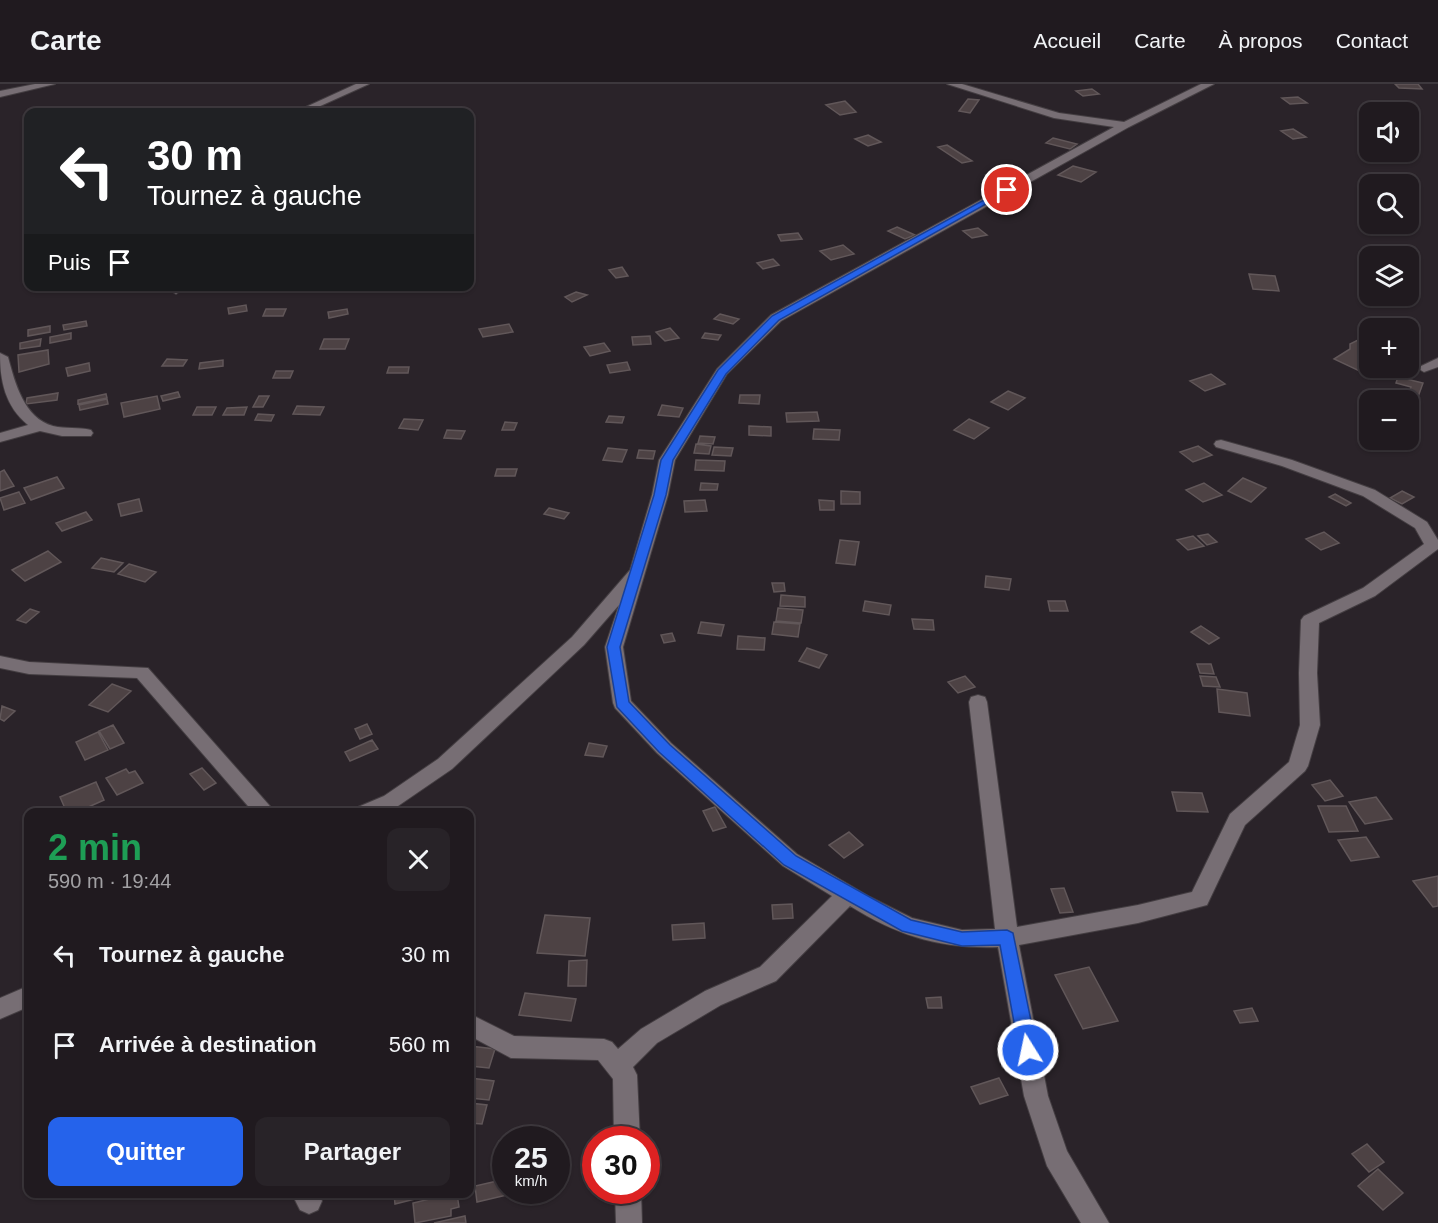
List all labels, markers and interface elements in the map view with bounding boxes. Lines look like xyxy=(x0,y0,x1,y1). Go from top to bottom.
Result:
text: Carte xyxy=(30,25,102,56)
text: Accueil xyxy=(1034,29,1101,52)
text: Carte xyxy=(1134,29,1186,52)
text: À propos xyxy=(1219,29,1303,52)
text: Contact xyxy=(1336,29,1408,52)
map controls xyxy=(1359,102,1419,450)
button: sound xyxy=(1359,102,1419,162)
icon: left xyxy=(48,132,126,210)
text: 30 m xyxy=(147,132,243,179)
pin xyxy=(981,164,1032,215)
icon: arrive xyxy=(990,173,1023,206)
button: search xyxy=(1359,174,1419,234)
text: Tournez à gauche xyxy=(147,181,362,211)
icon: arrive xyxy=(103,246,136,279)
button: layers xyxy=(1359,246,1419,306)
text: Puis xyxy=(48,250,91,275)
button: + xyxy=(1359,318,1419,378)
button: − xyxy=(1359,390,1419,450)
text: 2 min xyxy=(48,827,142,868)
button: close xyxy=(387,828,450,891)
text: 590 m · 19:44 xyxy=(48,870,171,892)
icon: left xyxy=(48,939,81,972)
text: Tournez à gauche xyxy=(99,942,284,967)
text: 30 m xyxy=(401,942,450,967)
position arrow xyxy=(996,1018,1060,1082)
icon: arrive xyxy=(48,1029,81,1062)
text: Arrivée à destination xyxy=(99,1032,317,1057)
text: 560 m xyxy=(389,1032,450,1057)
button: Quitter xyxy=(48,1117,243,1186)
button: Partager xyxy=(255,1117,450,1186)
speed limit sign: 30 xyxy=(582,1126,660,1204)
text: 25 xyxy=(514,1141,548,1174)
text: km/h xyxy=(515,1172,547,1189)

